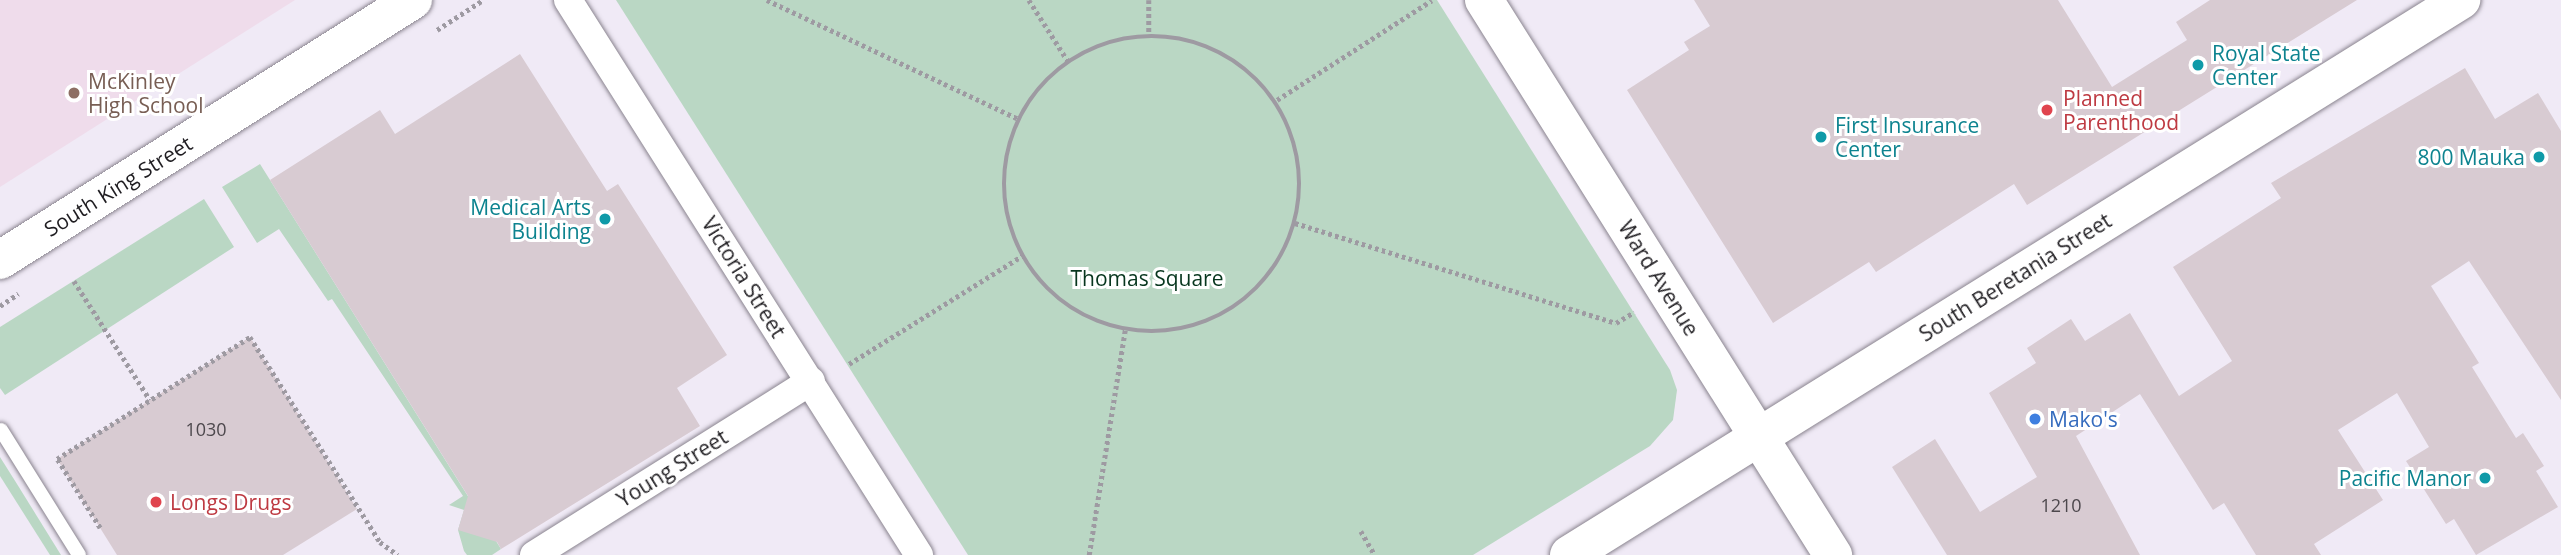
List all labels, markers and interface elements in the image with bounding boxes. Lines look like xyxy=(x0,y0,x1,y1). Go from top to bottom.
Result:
place label: Royal State Center xyxy=(2212,40,2320,90)
marker: Royal State Center xyxy=(2190,57,2206,73)
place label: McKinley High School xyxy=(88,68,204,118)
marker: McKinley High School xyxy=(66,85,82,101)
place label: Planned Parenthood xyxy=(2063,85,2179,135)
marker: Planned Parenthood xyxy=(2037,100,2057,120)
place label: First Insurance Center xyxy=(1835,112,1979,162)
marker: First Insurance Center xyxy=(1813,129,1829,145)
street label: South King Street xyxy=(39,130,197,242)
place label: 800 Mauka xyxy=(2417,144,2525,170)
marker: 800 Mauka xyxy=(2531,149,2547,165)
place label: Medical Arts Building xyxy=(470,194,591,244)
street label: South Beretania Street xyxy=(1914,208,2116,346)
marker: Medical Arts Building xyxy=(597,211,613,227)
street label: Victoria Street xyxy=(697,212,791,342)
street label: Ward Avenue xyxy=(1614,216,1704,340)
park label: Thomas Square xyxy=(1071,265,1223,291)
place label: Mako's xyxy=(2049,406,2118,432)
marker: Mako's xyxy=(2027,411,2043,427)
house number: 1030 xyxy=(185,418,227,440)
street label: Young Street xyxy=(612,424,732,512)
place label: Pacific Manor xyxy=(2339,465,2471,491)
marker: Pacific Manor xyxy=(2477,470,2493,486)
place label: Longs Drugs xyxy=(170,489,291,515)
marker: Longs Drugs xyxy=(148,494,164,510)
house number: 1210 xyxy=(2040,494,2082,516)

